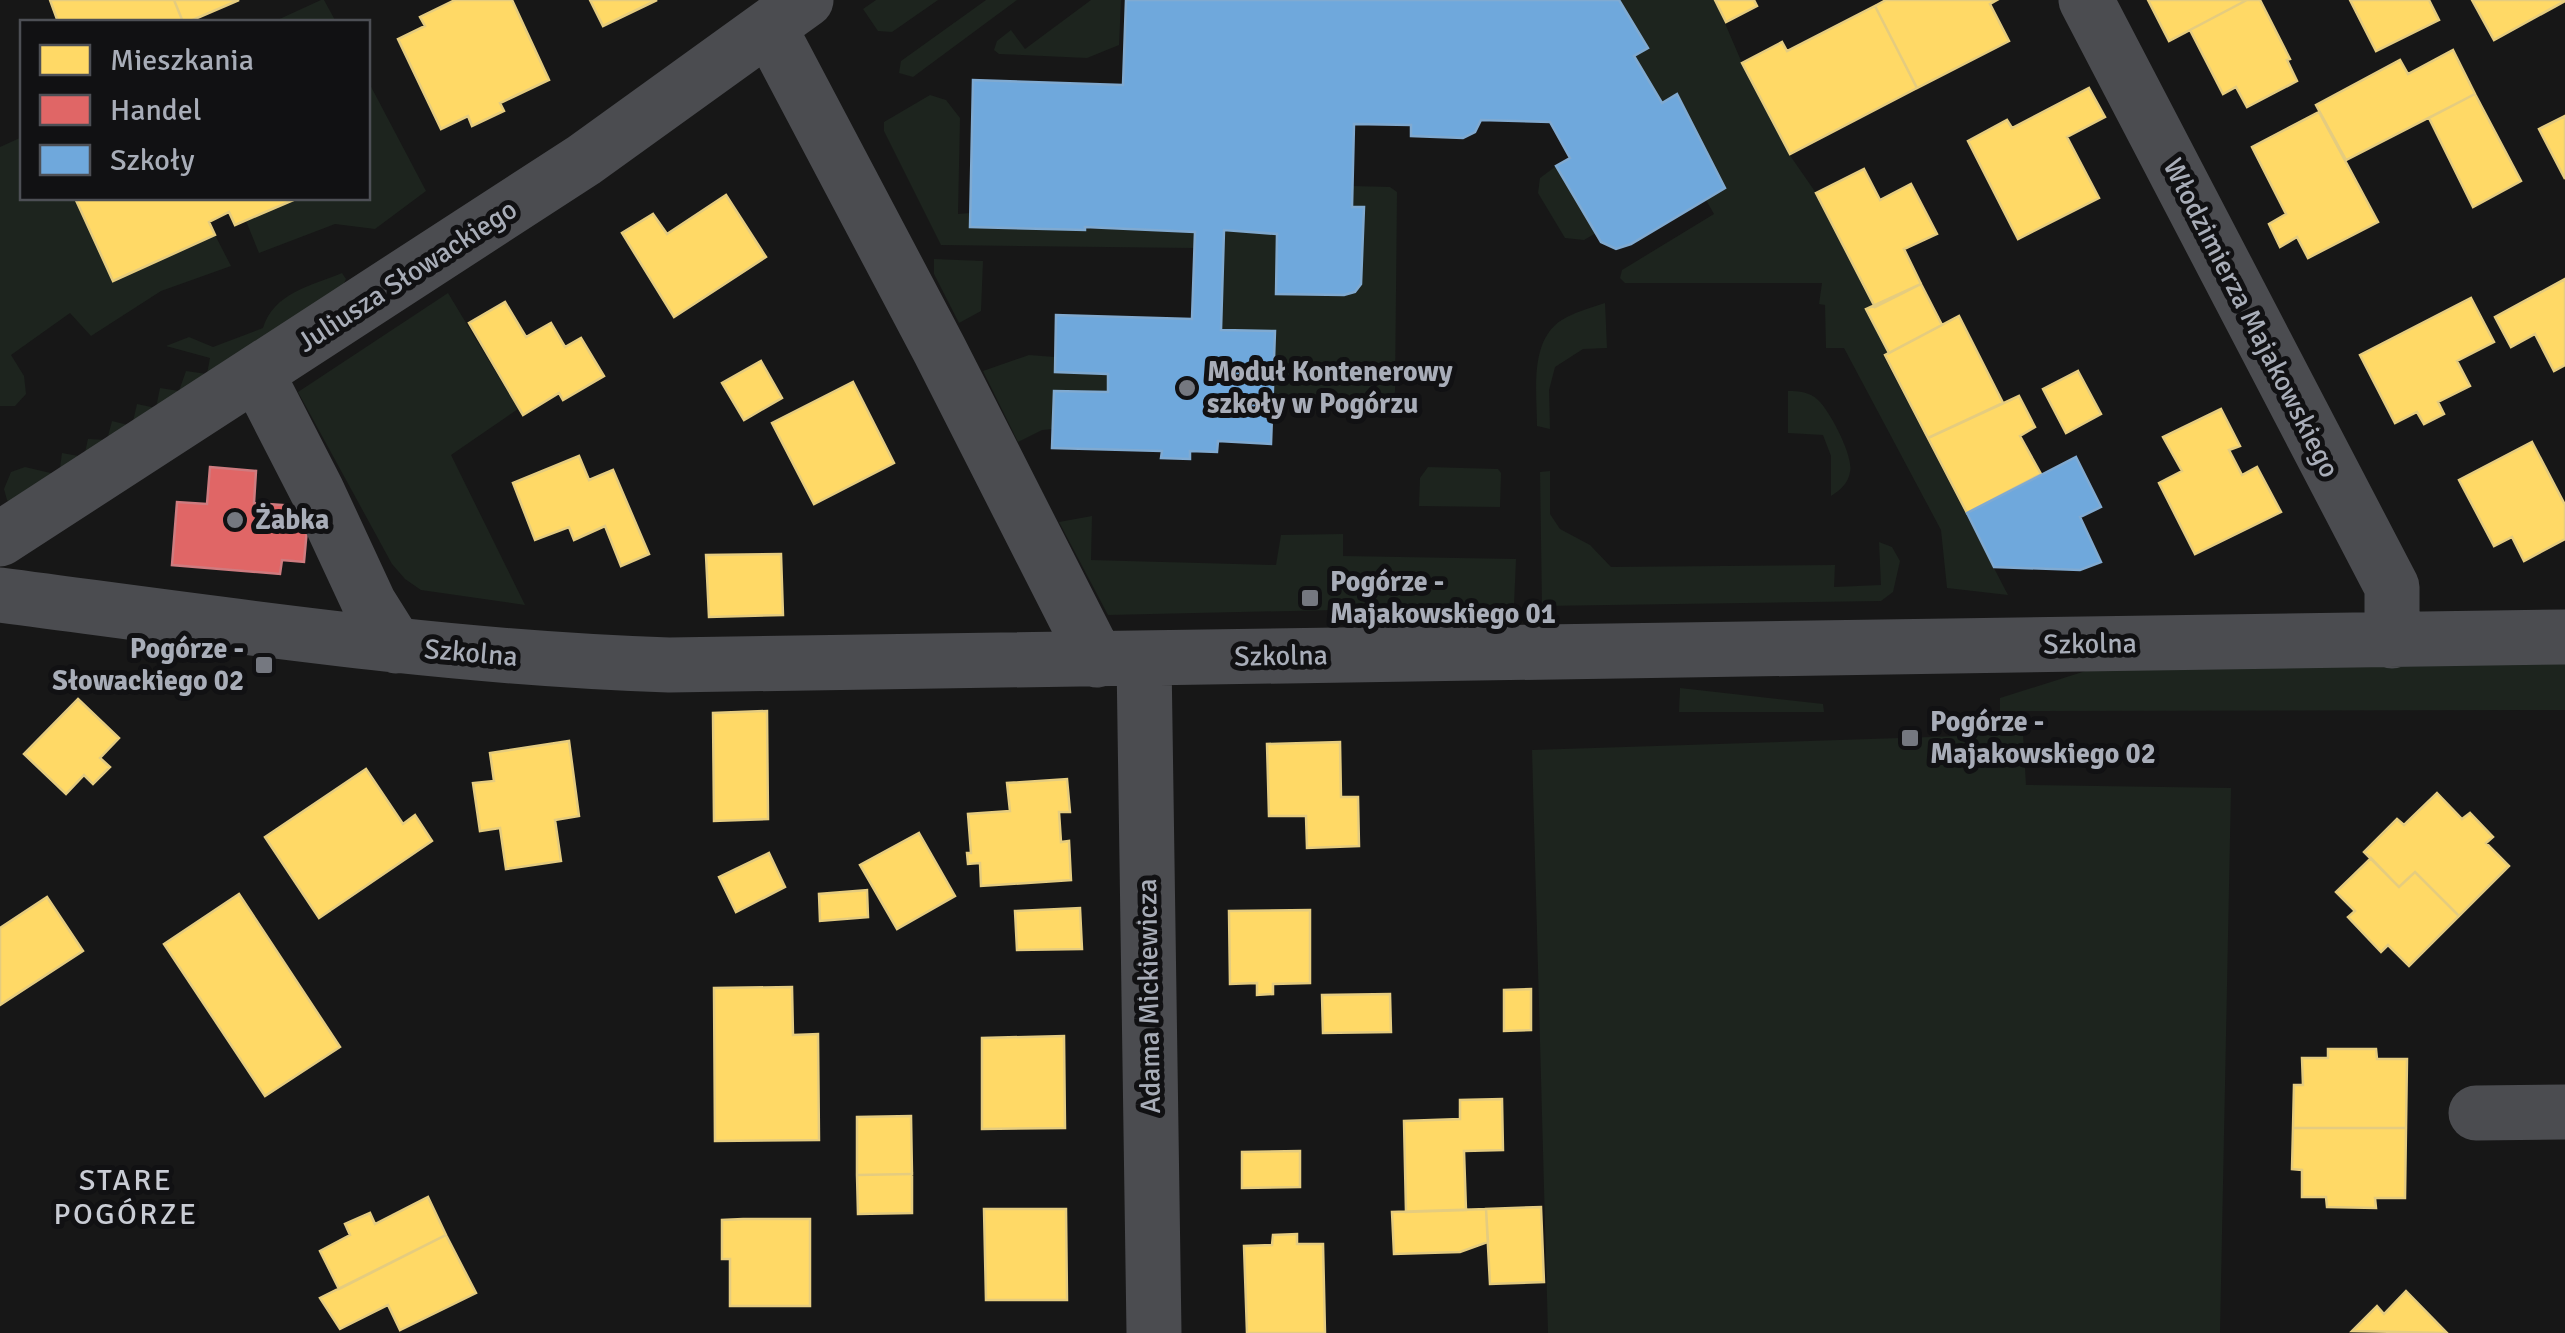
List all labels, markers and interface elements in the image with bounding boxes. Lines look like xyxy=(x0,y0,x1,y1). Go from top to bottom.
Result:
legend xyxy=(20,20,370,200)
text: Mieszkania xyxy=(110,42,254,79)
text: Handel xyxy=(110,92,202,129)
text: Szkoły xyxy=(110,142,194,179)
street label: Włodzimierza Majakowskiego xyxy=(2156,153,2346,483)
street label: Juliusza Słowackiego xyxy=(291,192,523,360)
place label: Moduł Kontenerowy szkoły w Pogórzu xyxy=(1207,355,1453,421)
marker: Moduł Kontenerowy szkoły w Pogórzu xyxy=(1176,377,1198,399)
place label: Żabka xyxy=(255,503,329,537)
marker: Żabka xyxy=(224,509,246,531)
place label: Pogórze - Majakowskiego 01 xyxy=(1330,565,1556,631)
marker: Pogórze - Majakowskiego 01 xyxy=(1299,587,1321,609)
street label: Szkolna xyxy=(2043,626,2137,662)
place label: Pogórze - Słowackiego 02 xyxy=(52,632,244,698)
street label: Szkolna xyxy=(423,632,519,674)
street label: Szkolna xyxy=(1234,638,1328,674)
marker: Pogórze - Słowackiego 02 xyxy=(253,654,275,676)
place label: Pogórze - Majakowskiego 02 xyxy=(1930,705,2156,771)
marker: Pogórze - Majakowskiego 02 xyxy=(1899,727,1921,749)
street label: Adama Mickiewicza xyxy=(1130,878,1168,1114)
district label: STARE POGÓRZE xyxy=(53,1162,199,1233)

